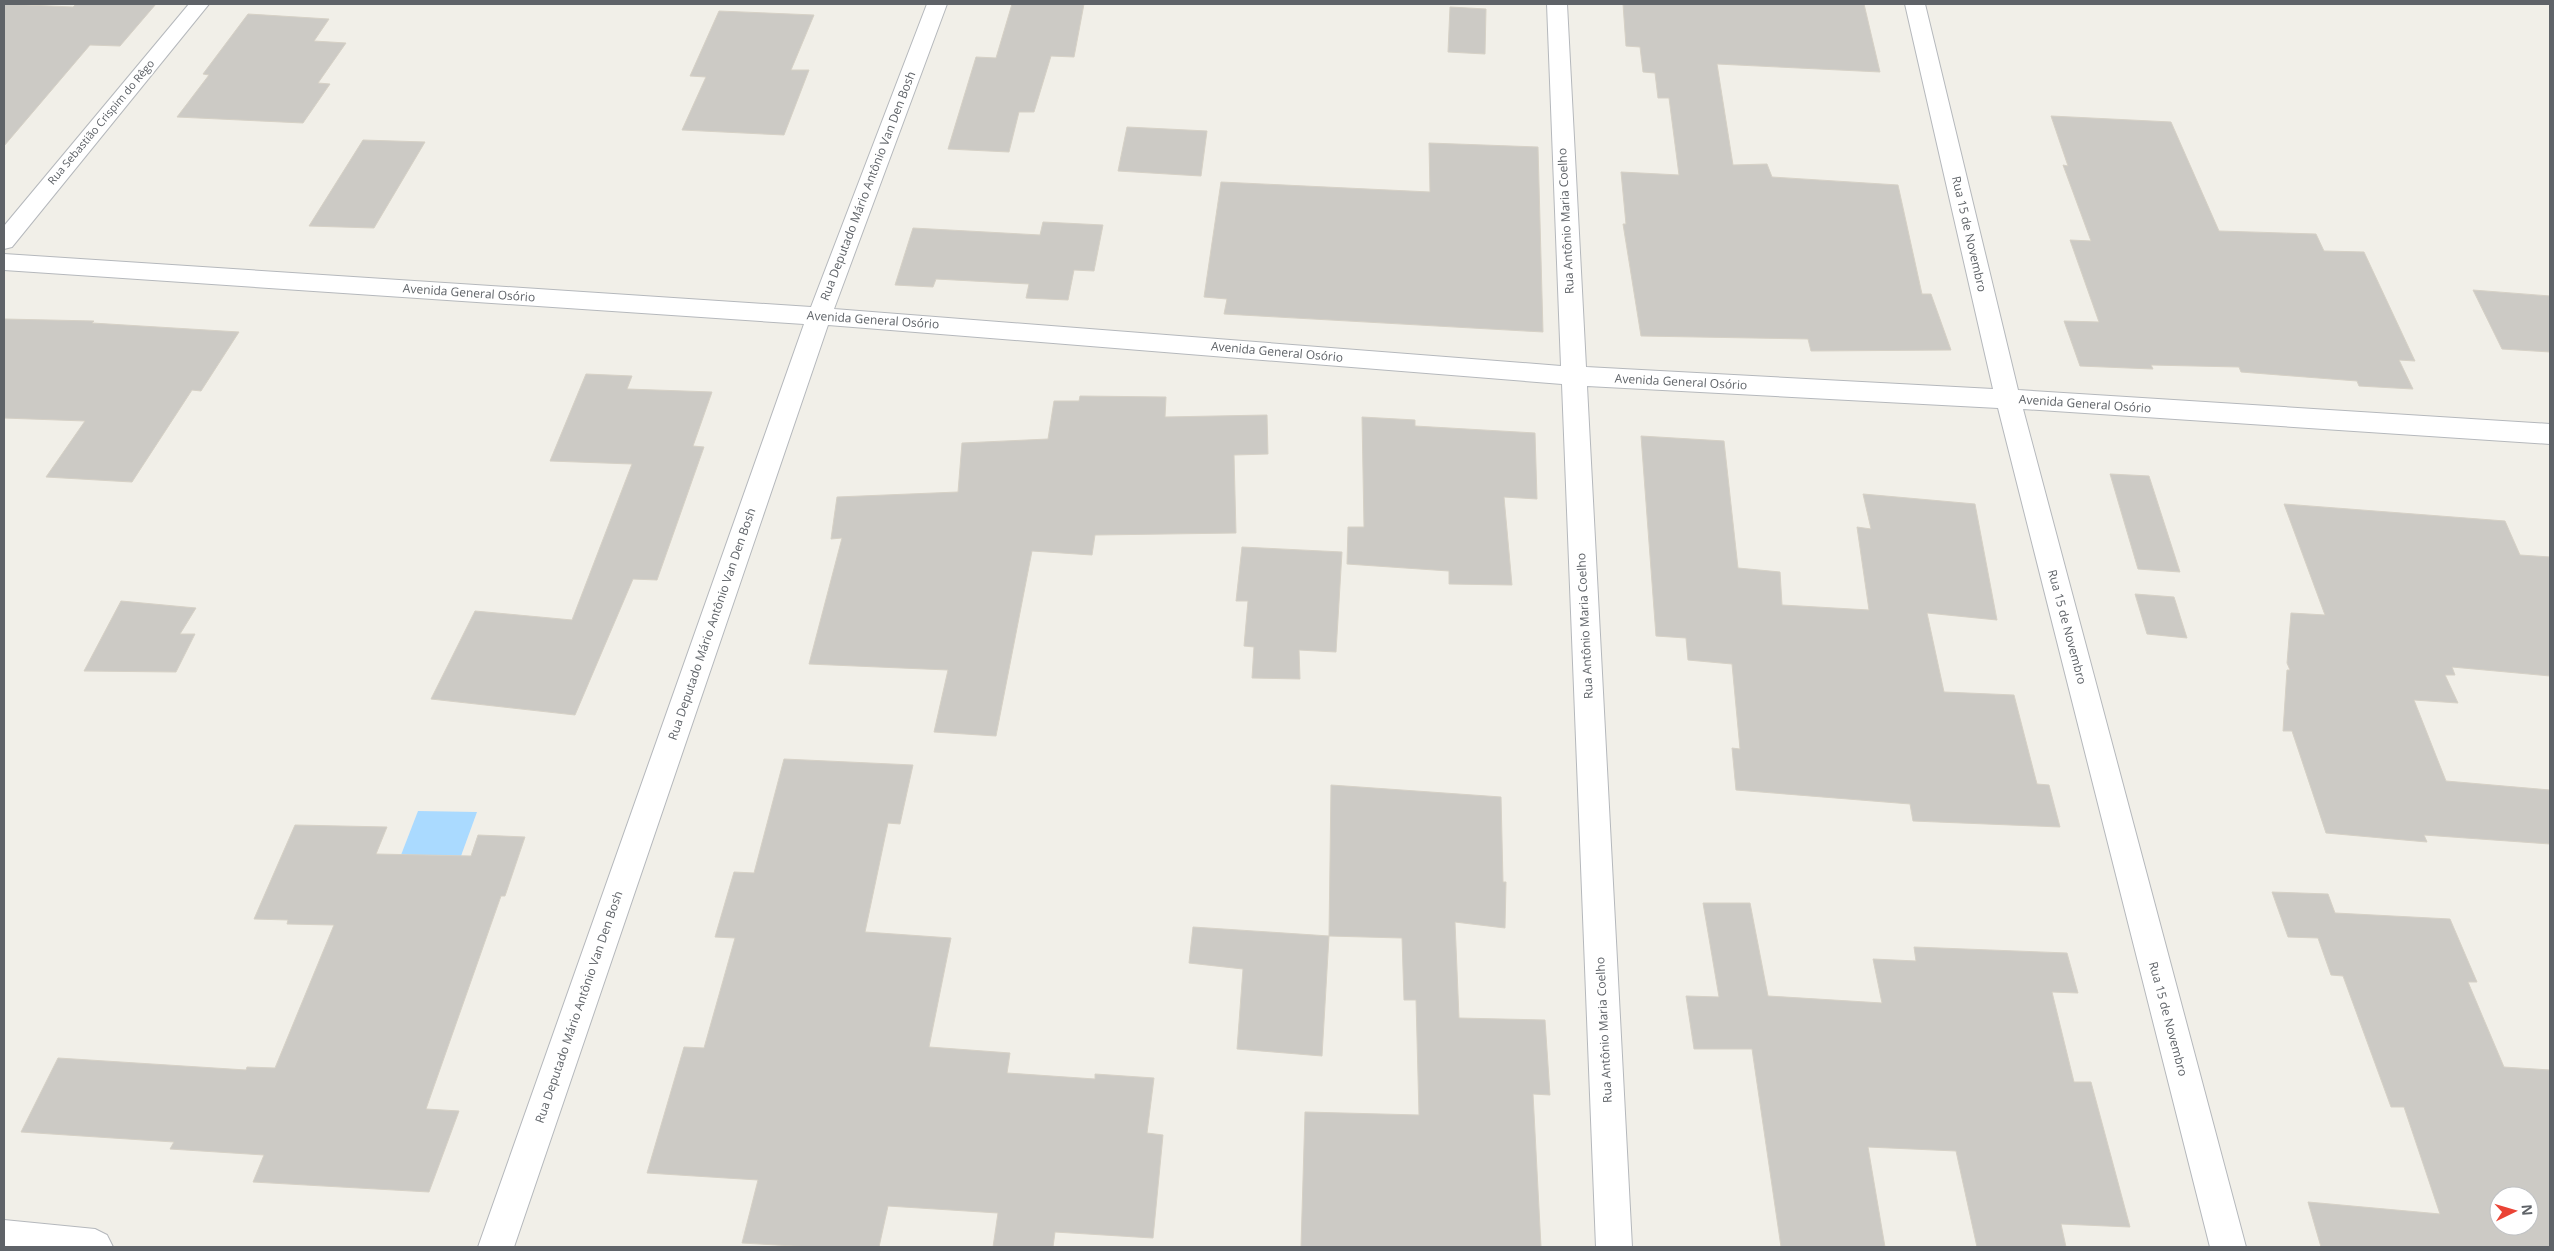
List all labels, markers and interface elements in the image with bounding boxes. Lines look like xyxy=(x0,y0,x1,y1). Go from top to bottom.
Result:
street label: Rua Sebastião Crispim do Rêgo xyxy=(44,56,158,187)
street label: Rua Deputado Mário Antônio Van Den Bosh xyxy=(816,69,919,303)
street label: Rua Antônio Maria Coelho xyxy=(1553,148,1578,294)
street label: Rua 15 de Novembro xyxy=(1948,174,1991,293)
street label: Avenida General Osório xyxy=(402,279,536,306)
street label: Avenida General Osório xyxy=(806,306,940,333)
street label: Avenida General Osório xyxy=(1210,337,1344,366)
street label: Avenida General Osório xyxy=(1614,370,1748,393)
street label: Avenida General Osório xyxy=(2018,390,2152,417)
street label: Rua Deputado Mário Antônio Van Den Bosh xyxy=(664,505,759,742)
street label: Rua Antônio Maria Coelho xyxy=(1572,553,1597,699)
street label: Rua 15 de Novembro xyxy=(2044,568,2091,686)
street label: Rua Deputado Mário Antônio Van Den Bosh xyxy=(531,888,626,1125)
street label: Rua Antônio Maria Coelho xyxy=(1591,957,1616,1103)
street label: Rua 15 de Novembro xyxy=(2145,960,2192,1078)
north arrow xyxy=(2489,1186,2539,1236)
text: N xyxy=(2517,1203,2537,1216)

